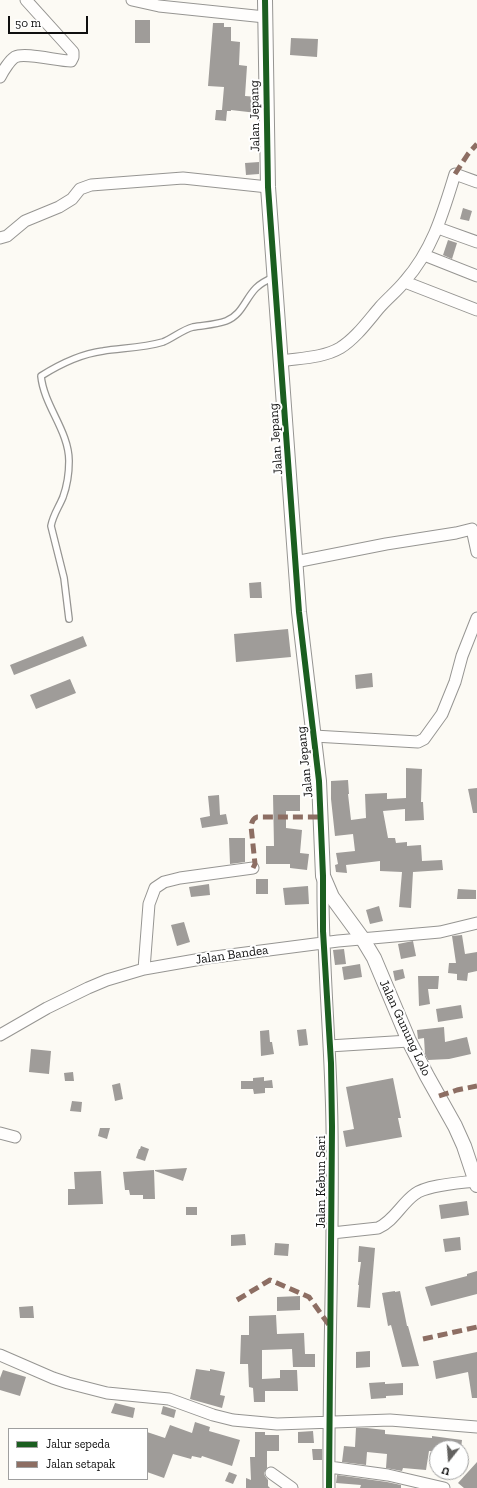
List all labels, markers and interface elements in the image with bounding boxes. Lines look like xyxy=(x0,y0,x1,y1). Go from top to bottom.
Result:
scale bar xyxy=(10,8,90,34)
text: 50 m xyxy=(15,16,41,30)
street label: Jalan Jepang xyxy=(247,80,263,152)
street label: Jalan Jepang xyxy=(266,403,286,475)
street label: Jalan Jepang xyxy=(293,726,317,798)
street label: Jalan Bandea xyxy=(195,942,269,968)
street label: Jalan Gunung Lolo xyxy=(376,977,434,1079)
street label: Jalan Kebun Sari xyxy=(313,1135,329,1229)
legend xyxy=(8,1428,148,1480)
text: Jalur sepeda xyxy=(46,1437,110,1451)
north arrow xyxy=(429,1440,469,1480)
text: Jalan setapak xyxy=(46,1457,115,1471)
text: U xyxy=(440,1464,451,1478)

